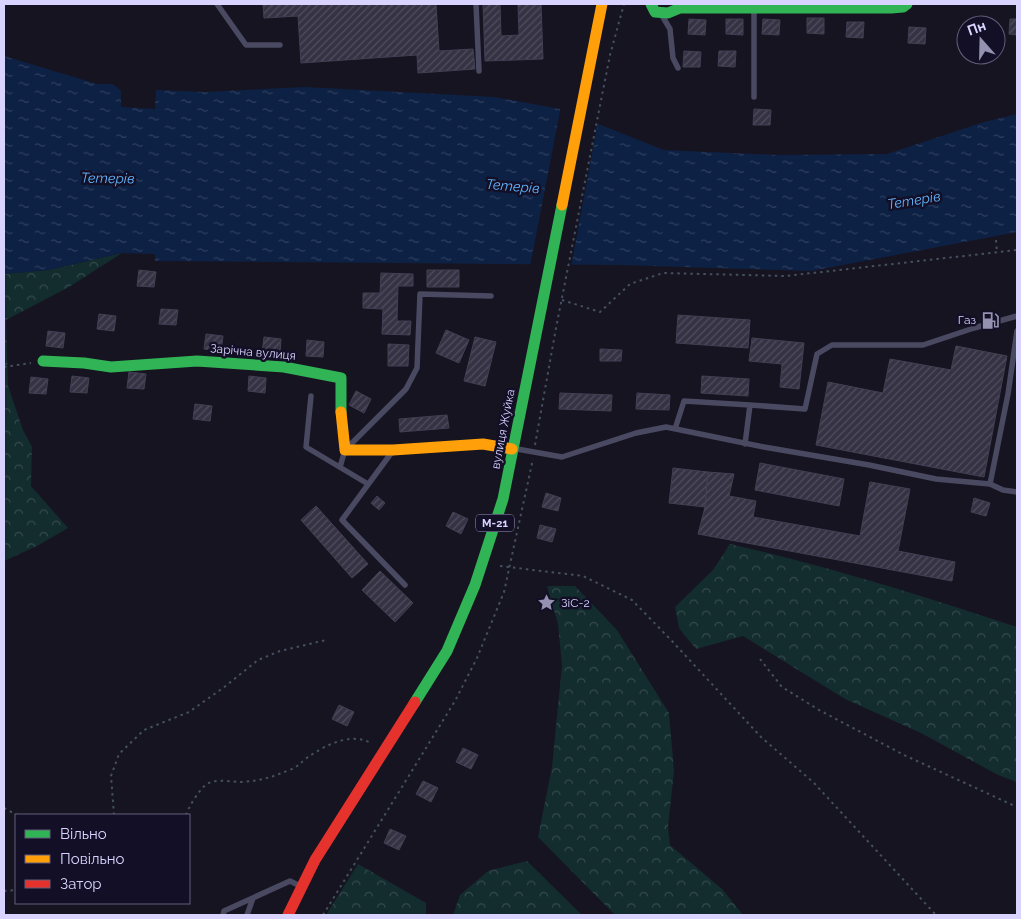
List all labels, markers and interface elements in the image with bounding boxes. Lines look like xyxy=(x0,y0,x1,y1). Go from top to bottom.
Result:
north arrow xyxy=(956,15,1006,65)
text: Пн xyxy=(965,17,988,38)
water label: Тетерів xyxy=(81,170,135,186)
water label: Тетерів xyxy=(486,176,540,196)
water label: Тетерів xyxy=(886,188,942,212)
fuel station icon: Газ xyxy=(980,310,1000,330)
place label: Газ xyxy=(958,313,976,327)
street label: Зарічна вулиця xyxy=(210,341,296,363)
street label: вулиця Жуйка xyxy=(488,388,518,470)
road number: М-21 xyxy=(476,514,514,532)
place icon: ЗіС-2 xyxy=(537,593,557,613)
place label: ЗіС-2 xyxy=(561,596,590,610)
legend xyxy=(15,814,190,904)
text: Вільно xyxy=(60,825,107,843)
text: Повільно xyxy=(60,850,125,868)
text: Затор xyxy=(60,875,102,893)

